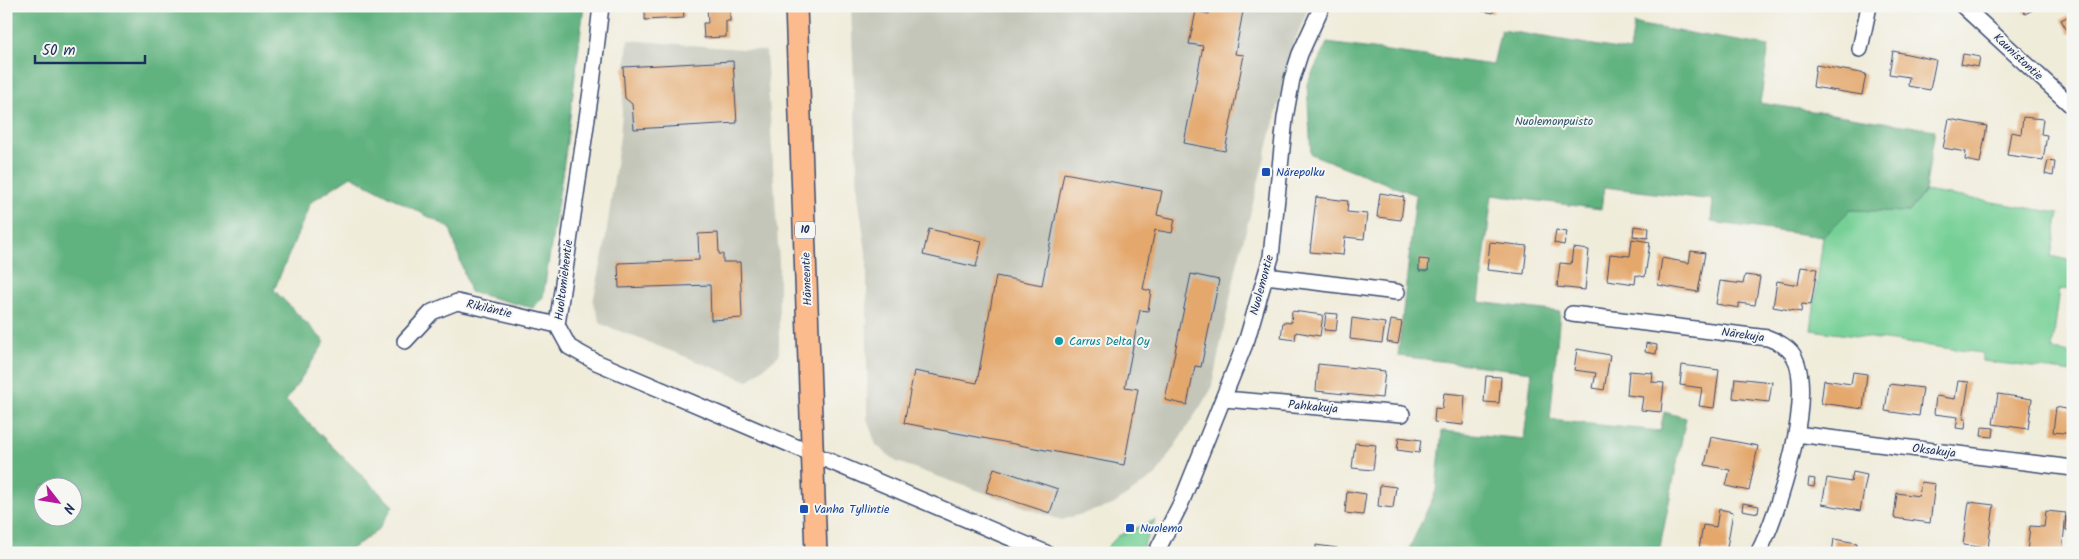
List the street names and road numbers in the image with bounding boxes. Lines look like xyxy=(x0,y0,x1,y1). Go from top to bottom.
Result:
street label: Kaunistontie xyxy=(1989,29,2048,86)
road number: 10 xyxy=(795,222,815,238)
street label: Huoltomiehentie xyxy=(550,238,578,321)
street label: Hämeentie xyxy=(797,251,817,306)
street label: Nuolemontie xyxy=(1245,252,1279,317)
street label: Rikiläntie xyxy=(464,295,514,324)
street label: Närekuja xyxy=(1720,323,1766,347)
street label: Pahkakuja xyxy=(1287,395,1339,419)
street label: Oksakuja xyxy=(1911,439,1957,463)

